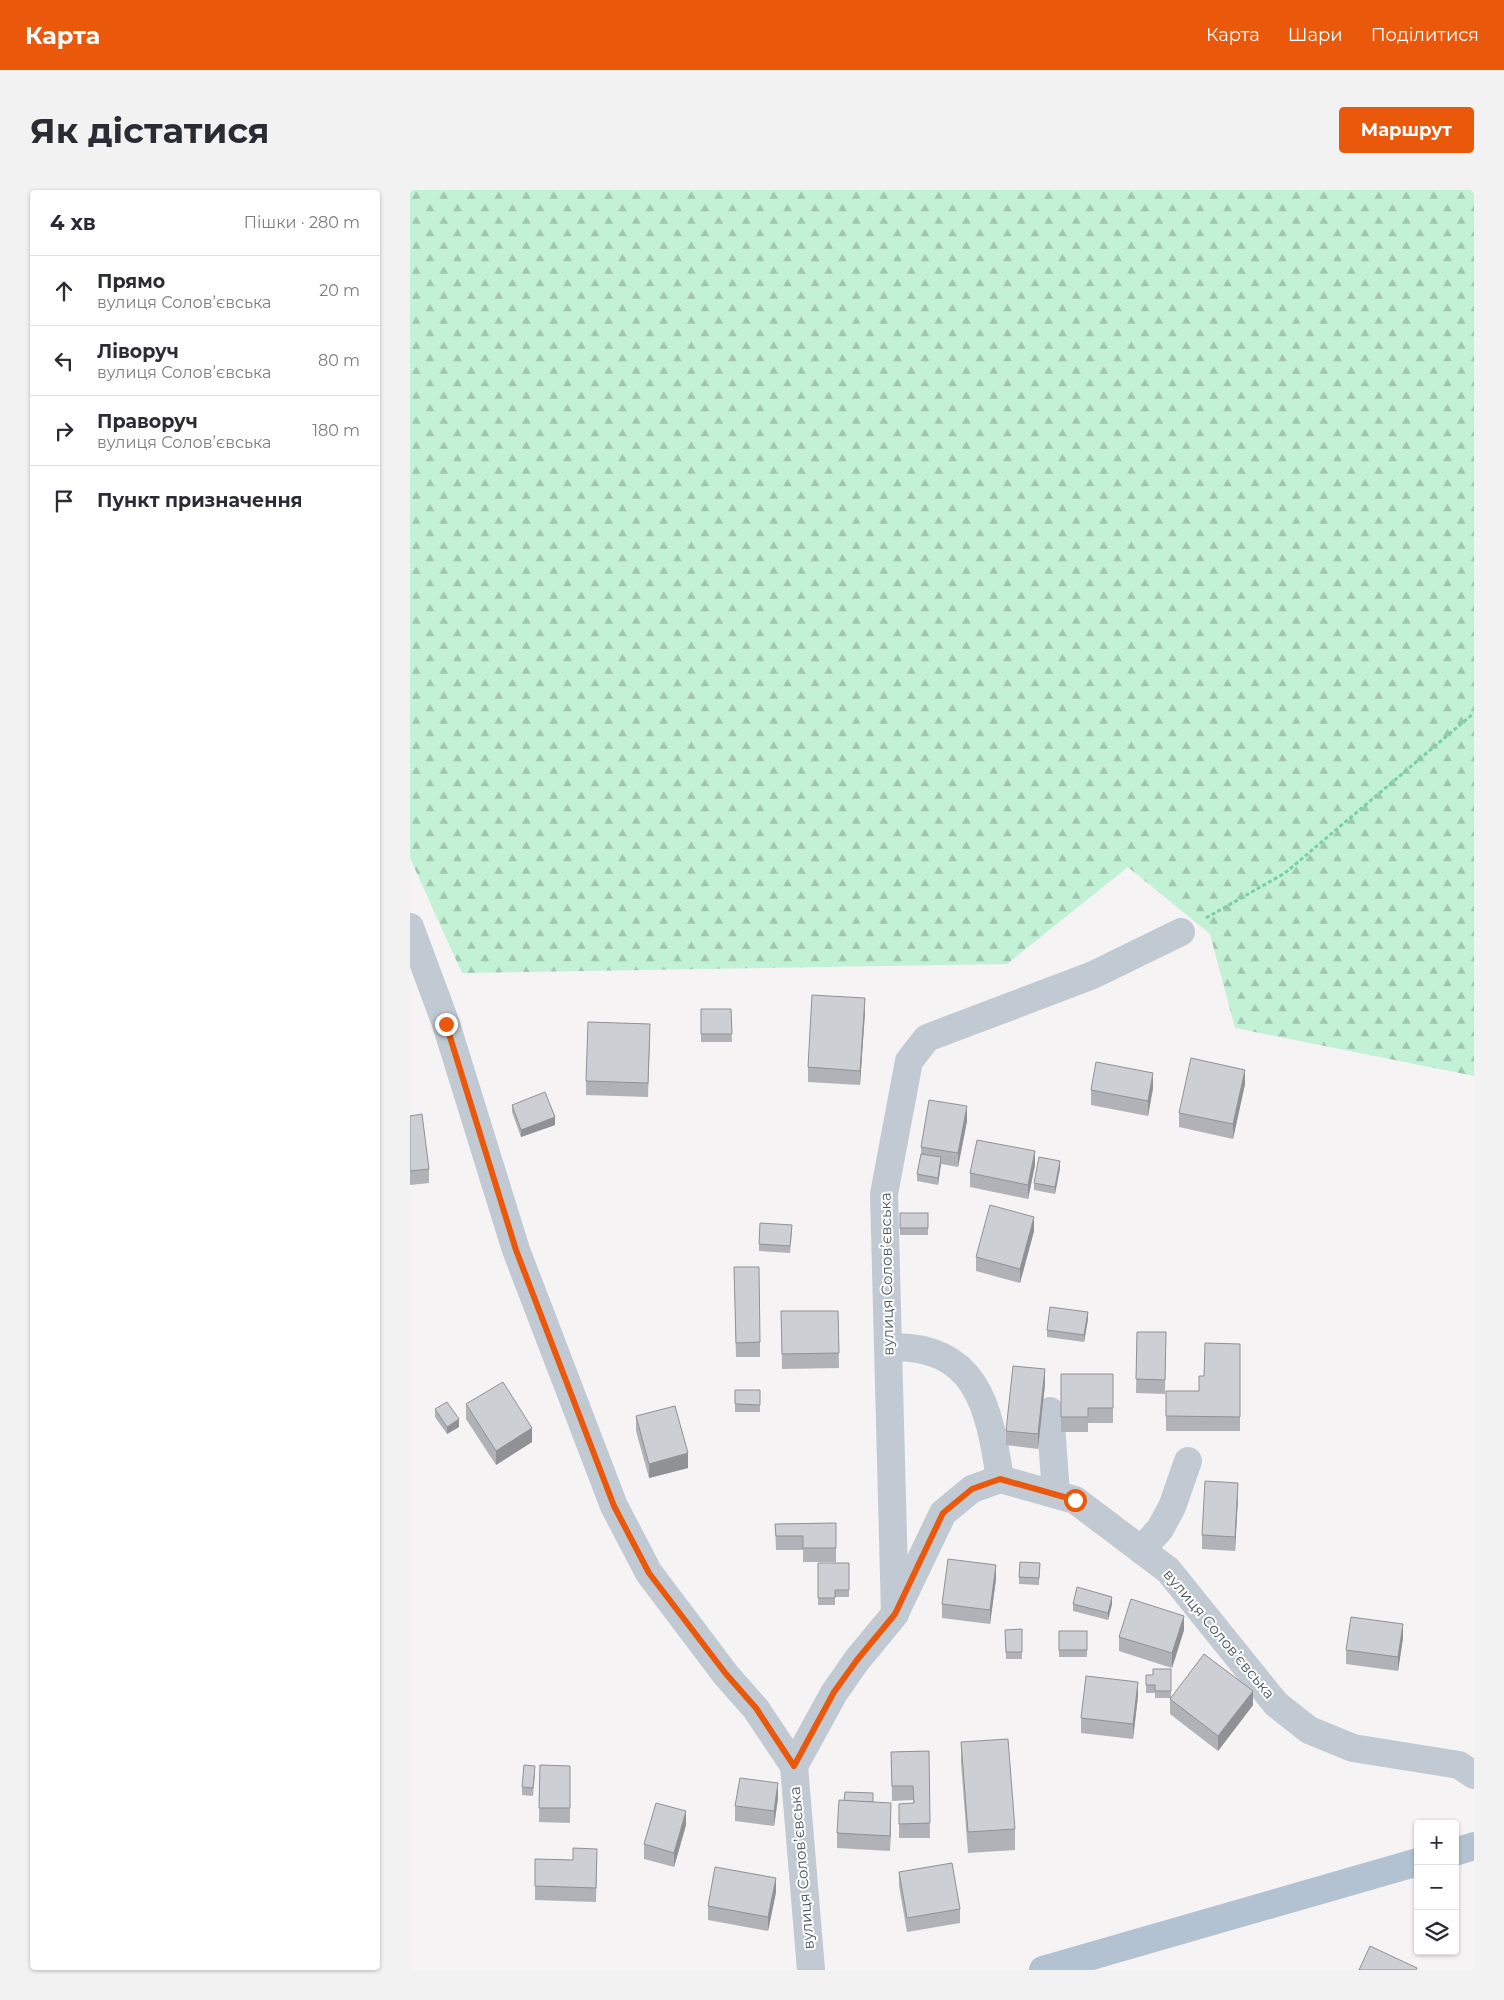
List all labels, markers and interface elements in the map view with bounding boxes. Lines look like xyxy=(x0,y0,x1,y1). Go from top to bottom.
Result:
text: Карта xyxy=(25,21,100,50)
text: Карта xyxy=(1206,24,1260,46)
text: Шари xyxy=(1288,24,1343,46)
text: Поділитися xyxy=(1371,24,1479,46)
button: Маршрут xyxy=(1339,107,1474,153)
text: Як дістатися xyxy=(30,109,270,152)
text: 4 хв xyxy=(50,210,96,235)
text: Пішки · 280 m xyxy=(244,213,360,232)
text: Прямо xyxy=(97,270,165,293)
icon: ahead xyxy=(50,277,78,305)
text: 20 m xyxy=(319,281,360,300)
text: вулиця Соловʼєвська xyxy=(97,293,271,312)
text: Ліворуч xyxy=(97,340,179,363)
icon: left xyxy=(50,347,78,375)
text: 80 m xyxy=(318,351,360,370)
text: вулиця Соловʼєвська xyxy=(97,363,271,382)
text: Праворуч xyxy=(97,410,198,433)
icon: right xyxy=(50,417,78,445)
text: 180 m xyxy=(312,421,360,440)
text: вулиця Соловʼєвська xyxy=(97,433,271,452)
icon: arrive xyxy=(50,487,78,515)
text: Пункт призначення xyxy=(97,489,303,512)
route end xyxy=(435,1013,458,1036)
street label: вулиця Соловʼєвська xyxy=(876,1192,897,1356)
route start xyxy=(1064,1489,1087,1512)
street label: вулиця Соловʼєвська xyxy=(1160,1565,1279,1702)
street label: вулиця Соловʼєвська xyxy=(785,1786,818,1950)
map controls xyxy=(1414,1820,1459,1955)
button: + xyxy=(1414,1820,1459,1865)
button: − xyxy=(1414,1865,1459,1910)
button: layers xyxy=(1414,1910,1459,1955)

